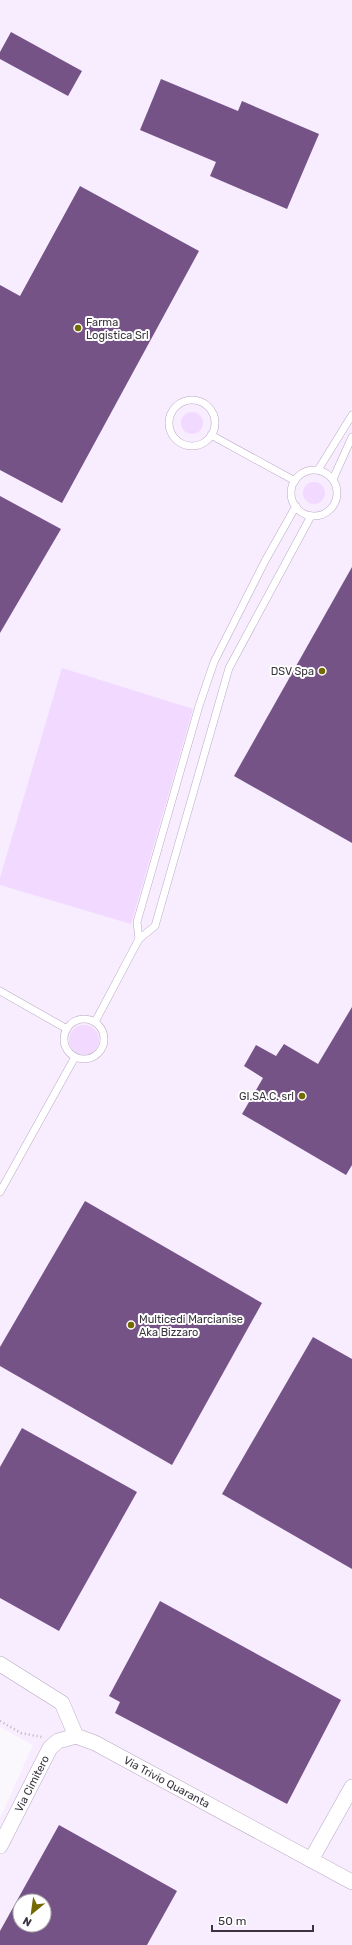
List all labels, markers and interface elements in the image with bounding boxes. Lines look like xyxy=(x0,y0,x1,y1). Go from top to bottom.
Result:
place label: Farma Logistica Srl xyxy=(86,316,149,342)
marker: Farma Logistica Srl xyxy=(73,323,83,333)
place label: DSV Spa xyxy=(271,665,314,678)
marker: DSV Spa xyxy=(317,666,327,676)
place label: GI.SA.C. srl xyxy=(239,1090,294,1103)
marker: GI.SA.C. srl xyxy=(297,1091,307,1101)
place label: Multicedi Marcianise Aka Bizzaro xyxy=(139,1313,243,1339)
marker: Multicedi Marcianise Aka Bizzaro xyxy=(126,1320,136,1330)
street label: Via Cimitero xyxy=(12,1753,52,1814)
street label: Via Trivio Quaranta xyxy=(122,1753,212,1810)
north arrow xyxy=(12,1893,52,1933)
scale bar xyxy=(212,1907,313,1933)
text: N xyxy=(21,1914,34,1929)
text: 50 m xyxy=(218,1914,246,1928)

